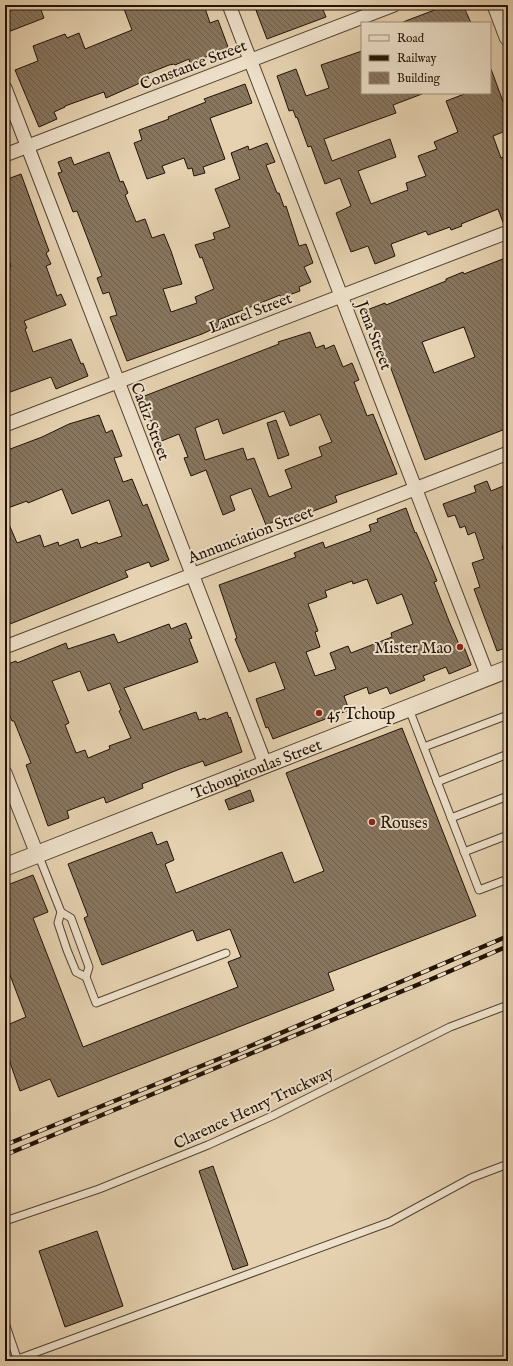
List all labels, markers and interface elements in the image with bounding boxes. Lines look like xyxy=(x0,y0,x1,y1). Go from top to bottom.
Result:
legend xyxy=(361,22,491,94)
text: Road xyxy=(397,31,425,46)
street label: Constance Street xyxy=(138,36,250,95)
text: Railway xyxy=(397,51,436,66)
text: Building xyxy=(397,71,441,86)
street label: Laurel Street xyxy=(206,289,296,339)
street label: Jena Street xyxy=(350,297,396,373)
street label: Cadiz Street xyxy=(125,380,173,464)
street label: Annunciation Street xyxy=(184,503,317,569)
place label: Mister Mao xyxy=(374,639,452,659)
marker: Mister Mao xyxy=(455,642,465,652)
place label: 45 Tchoup xyxy=(327,705,396,725)
marker: 45 Tchoup xyxy=(314,708,324,718)
street label: Tchoupitoulas Street xyxy=(189,735,325,805)
place label: Rouses xyxy=(380,814,428,834)
marker: Rouses xyxy=(367,817,377,827)
street label: Clarence Henry Truckway xyxy=(171,1063,337,1155)

